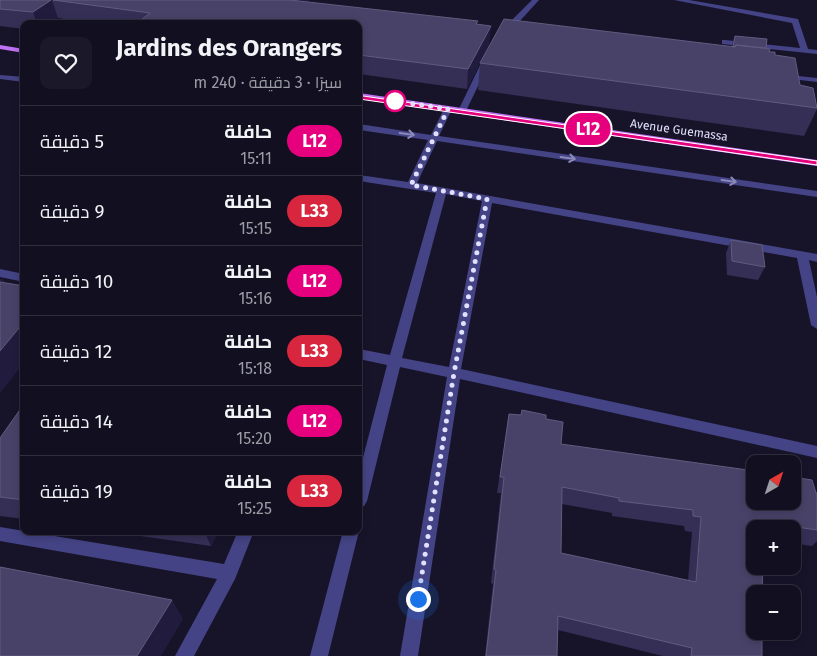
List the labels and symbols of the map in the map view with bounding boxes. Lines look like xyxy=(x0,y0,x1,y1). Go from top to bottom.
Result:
unlabelled marker xyxy=(384,90,406,112)
line badge: L12 xyxy=(559,113,617,145)
street label: Avenue Guemassa xyxy=(629,116,729,144)
one-way arrow xyxy=(399,129,415,139)
one-way arrow xyxy=(559,153,575,163)
one-way arrow xyxy=(720,176,736,186)
north arrow xyxy=(746,455,801,510)
your location xyxy=(406,587,431,612)

